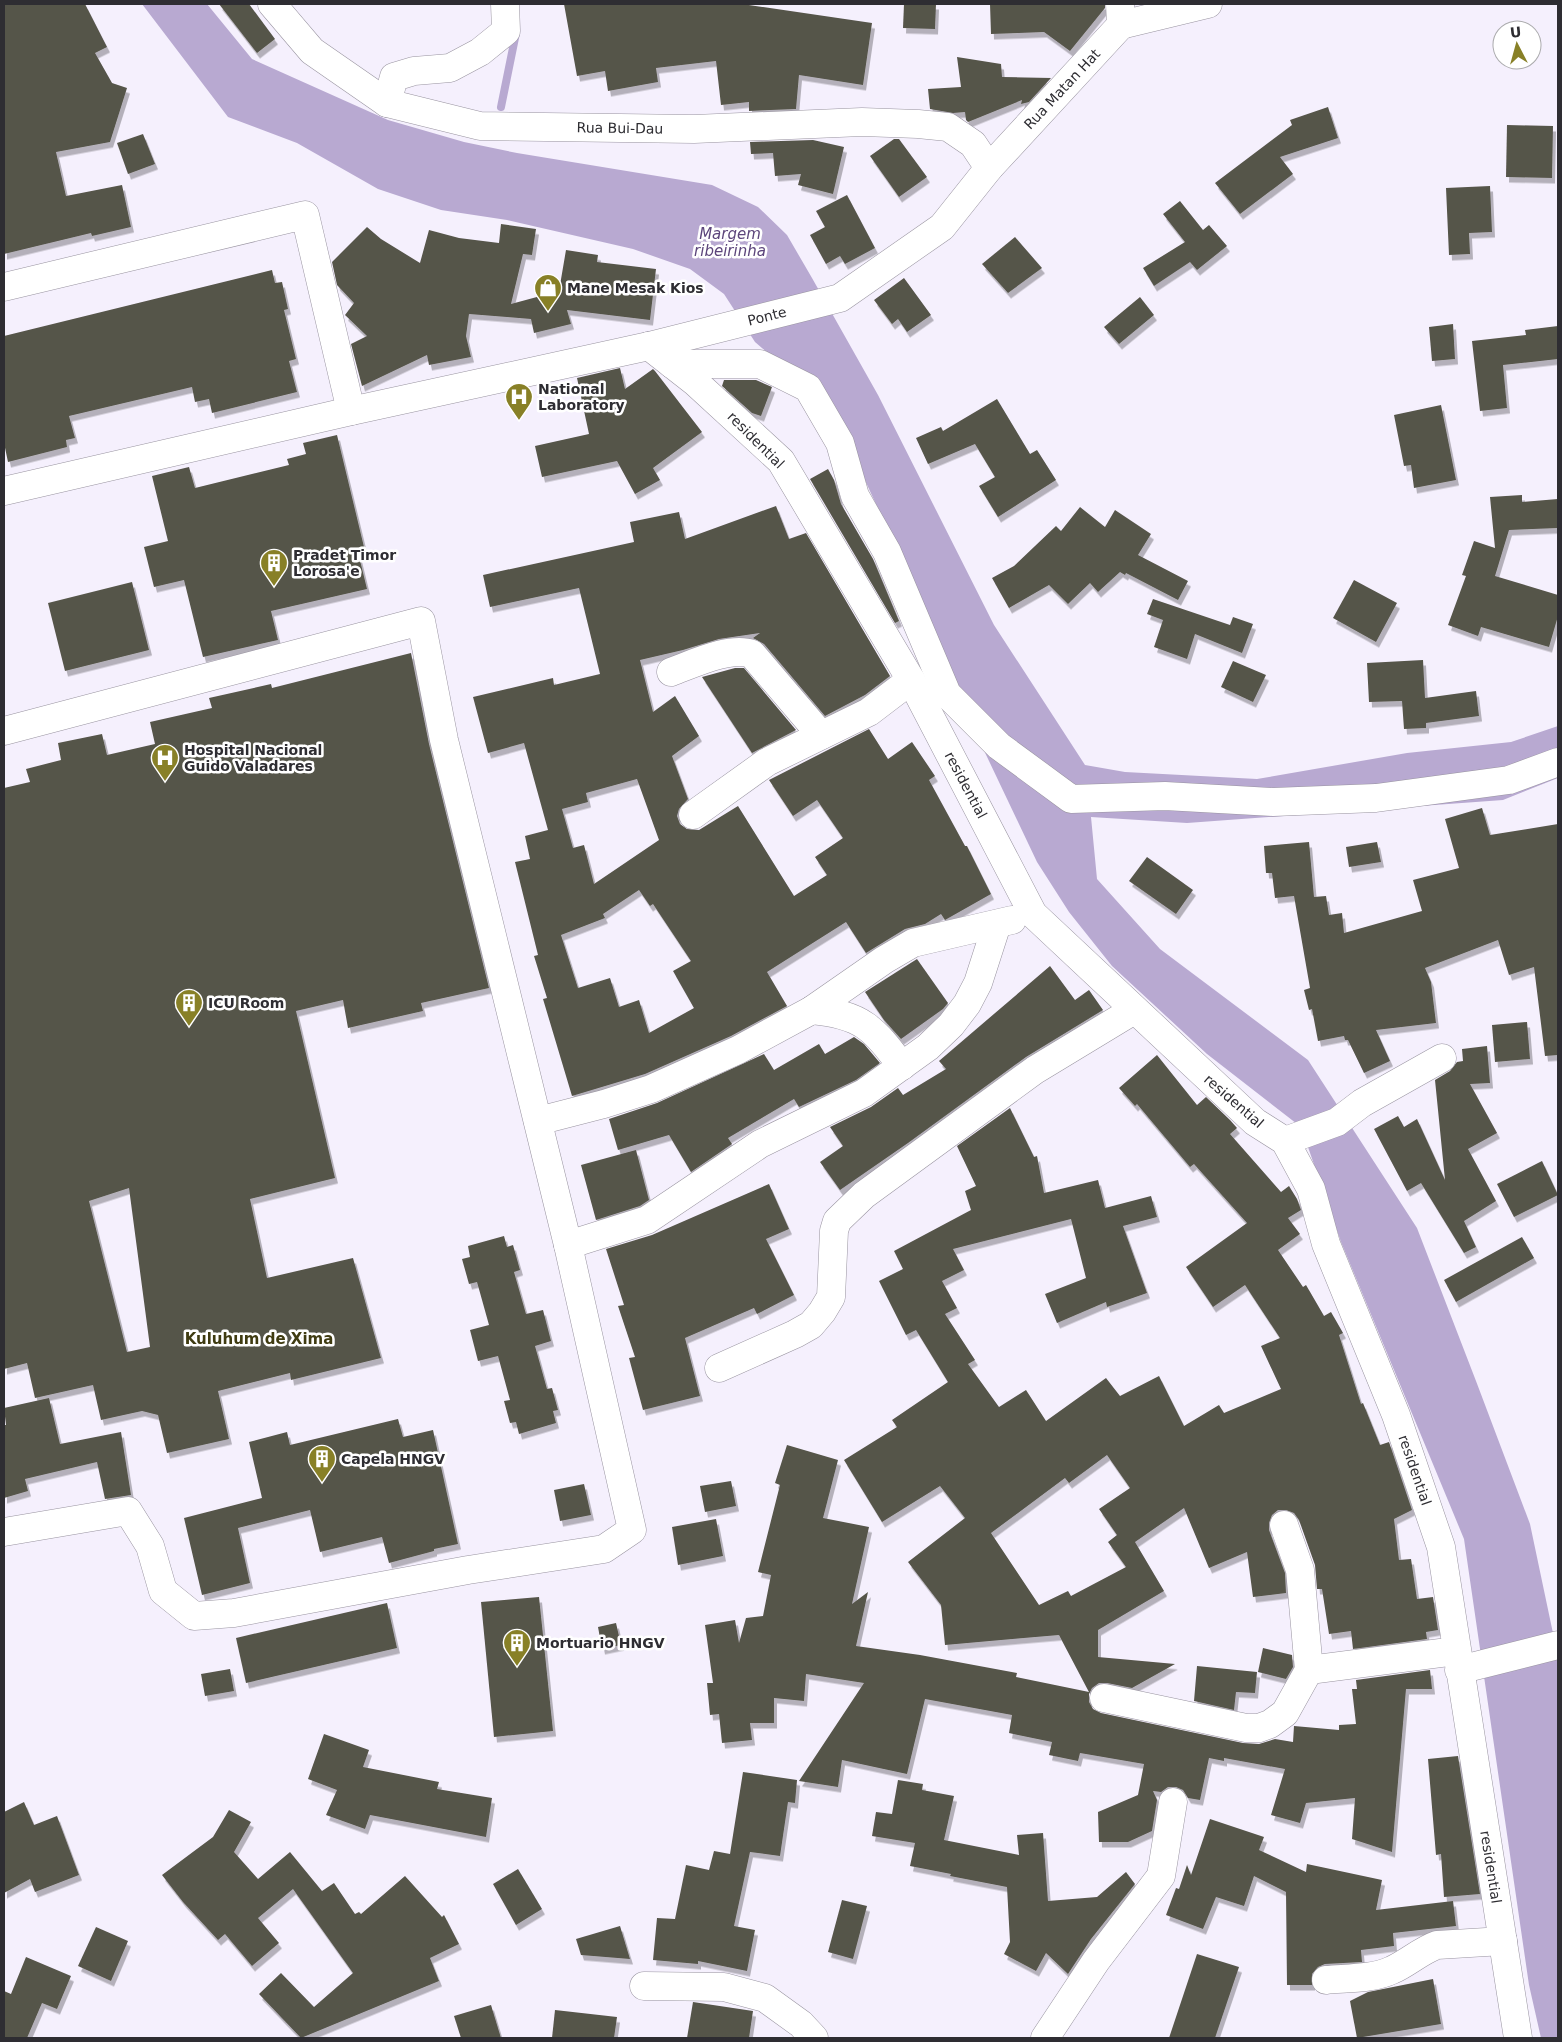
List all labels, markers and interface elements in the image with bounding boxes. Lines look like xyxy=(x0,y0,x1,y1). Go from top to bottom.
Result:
north arrow xyxy=(1492,20,1542,70)
text: U xyxy=(1509,24,1522,41)
street label: Rua Matan Hat xyxy=(1021,45,1104,132)
street label: Rua Bui-Dau xyxy=(577,119,663,137)
water label: Margem ribeirinha xyxy=(694,225,766,260)
shop icon: Mane Mesak Kios xyxy=(533,273,563,312)
place label: Mane Mesak Kios xyxy=(567,280,704,296)
street label: Ponte xyxy=(746,303,788,329)
place label: National Laboratory xyxy=(538,381,625,413)
hospital icon: National Laboratory xyxy=(504,382,534,421)
street label: residential xyxy=(724,408,788,472)
place label: Pradet Timor Lorosa'e xyxy=(293,547,396,579)
building icon: Pradet Timor Lorosa'e xyxy=(259,548,289,587)
place label: Hospital Nacional Guido Valadares xyxy=(184,742,322,774)
hospital icon: Hospital Nacional Guido Valadares xyxy=(150,743,180,782)
street label: residential xyxy=(942,749,990,821)
building icon: ICU Room xyxy=(174,988,204,1027)
place label: ICU Room xyxy=(208,995,284,1011)
street label: residential xyxy=(1201,1071,1267,1131)
district label: Kuluhum de Xima xyxy=(185,1330,333,1348)
street label: residential xyxy=(1395,1433,1435,1507)
building icon: Capela HNGV xyxy=(307,1444,337,1483)
place label: Capela HNGV xyxy=(341,1451,445,1467)
building icon: Mortuario HNGV xyxy=(502,1628,532,1667)
place label: Mortuario HNGV xyxy=(536,1635,665,1651)
street label: residential xyxy=(1477,1829,1505,1905)

